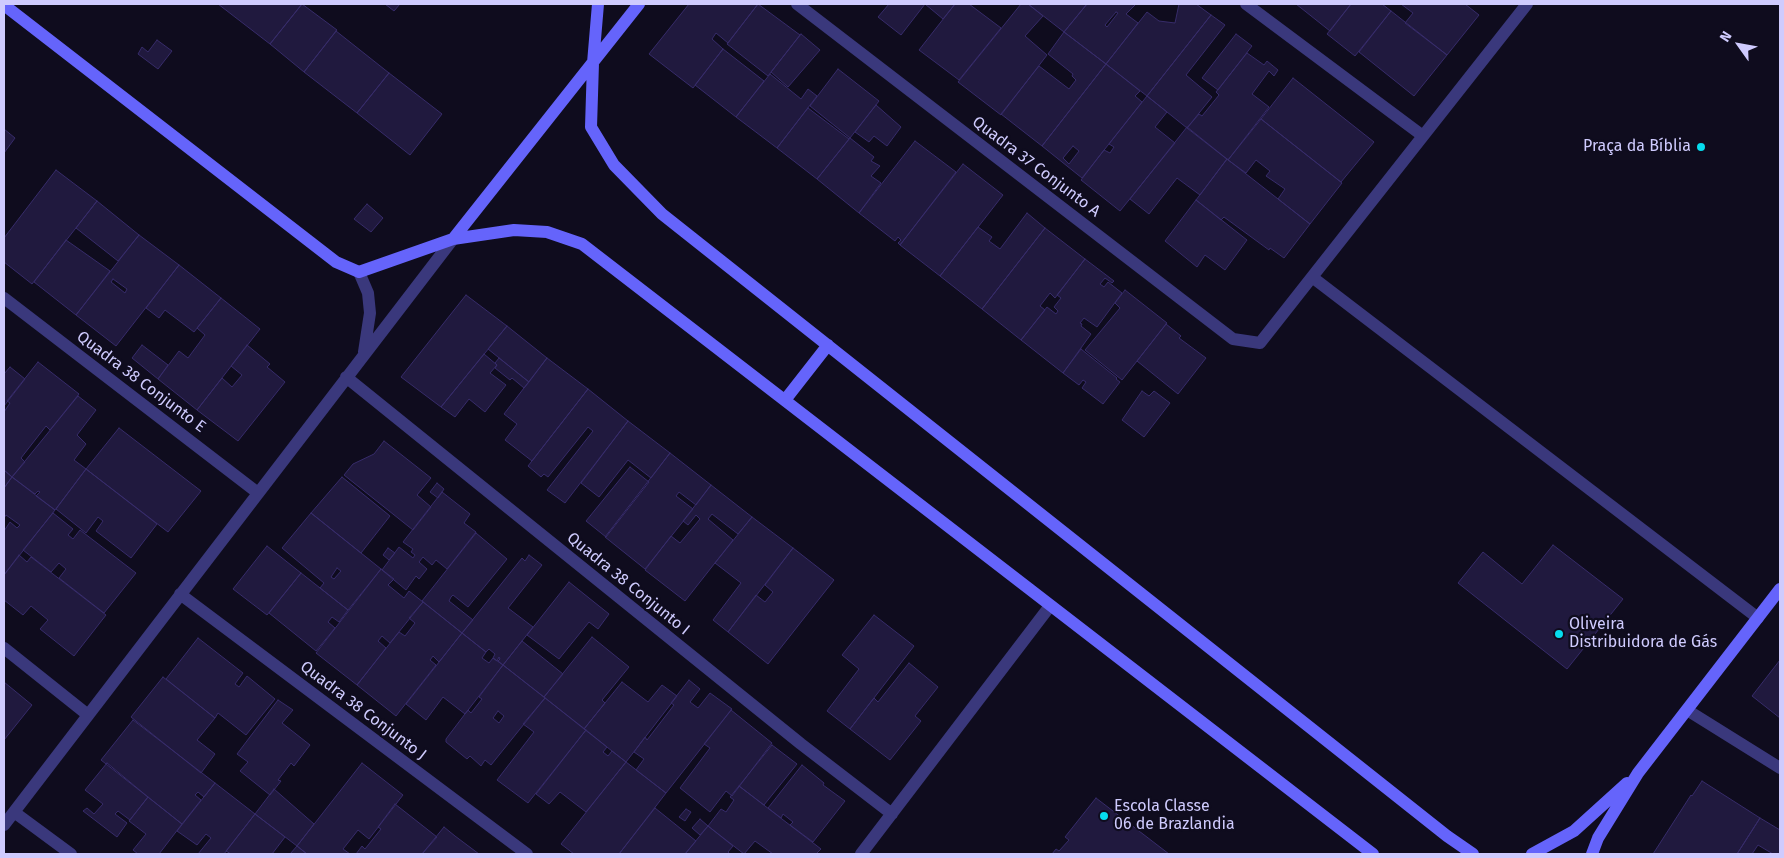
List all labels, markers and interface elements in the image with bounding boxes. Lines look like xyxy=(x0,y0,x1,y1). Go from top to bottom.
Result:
north arrow xyxy=(1714,20,1764,70)
text: N xyxy=(1716,28,1736,45)
street label: Quadra 37 Conjunto A xyxy=(968,113,1104,221)
place label: Praça da Bíblia xyxy=(1583,137,1691,157)
marker: Praça da Bíblia xyxy=(1695,141,1707,153)
street label: Quadra 38 Conjunto E xyxy=(73,327,209,437)
street label: Quadra 38 Conjunto I xyxy=(563,529,693,639)
place label: Oliveira Distribuidora de Gás xyxy=(1569,615,1717,653)
marker: Oliveira Distribuidora de Gás xyxy=(1553,628,1565,640)
street label: Quadra 38 Conjunto J xyxy=(296,657,430,765)
place label: Escola Classe 06 de Brazlandia xyxy=(1114,797,1235,835)
marker: Escola Classe 06 de Brazlandia xyxy=(1098,810,1110,822)

